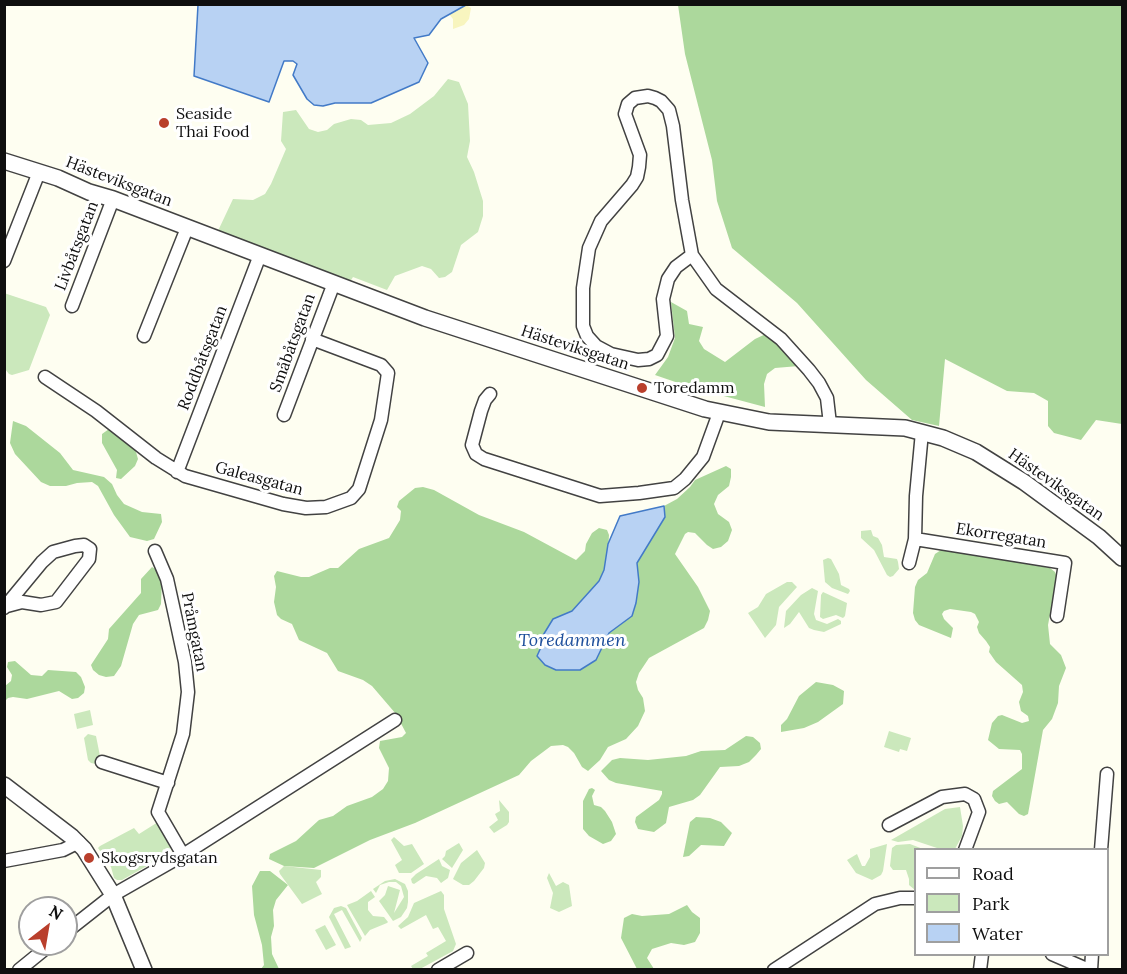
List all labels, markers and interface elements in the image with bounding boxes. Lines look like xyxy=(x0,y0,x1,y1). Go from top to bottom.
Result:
place label: Seaside Thai Food xyxy=(176,104,250,142)
marker: Seaside Thai Food xyxy=(157,116,171,130)
street label: Hästeviksgatan xyxy=(63,153,175,211)
street label: Livbåtsgatan xyxy=(51,199,103,293)
street label: Småbåtsgatan xyxy=(266,291,320,395)
street label: Roddbåtsgatan xyxy=(174,303,232,413)
street label: Hästeviksgatan xyxy=(519,321,631,375)
place label: Toredamm xyxy=(654,378,735,398)
marker: Toredamm xyxy=(635,381,649,395)
street label: Hästeviksgatan xyxy=(1004,445,1108,525)
street label: Galeasgatan xyxy=(213,458,305,500)
street label: Ekorregatan xyxy=(954,519,1048,553)
street label: Pråmgatan xyxy=(177,591,211,673)
water label: Toredammen xyxy=(518,630,626,652)
place label: Skogsrydsgatan xyxy=(101,848,218,868)
legend xyxy=(914,848,1109,956)
marker: Skogsrydsgatan xyxy=(82,851,96,865)
text: Road xyxy=(972,862,1014,885)
text: Park xyxy=(972,892,1009,915)
north arrow xyxy=(18,896,78,956)
text: N xyxy=(46,901,67,924)
text: Water xyxy=(972,922,1023,945)

